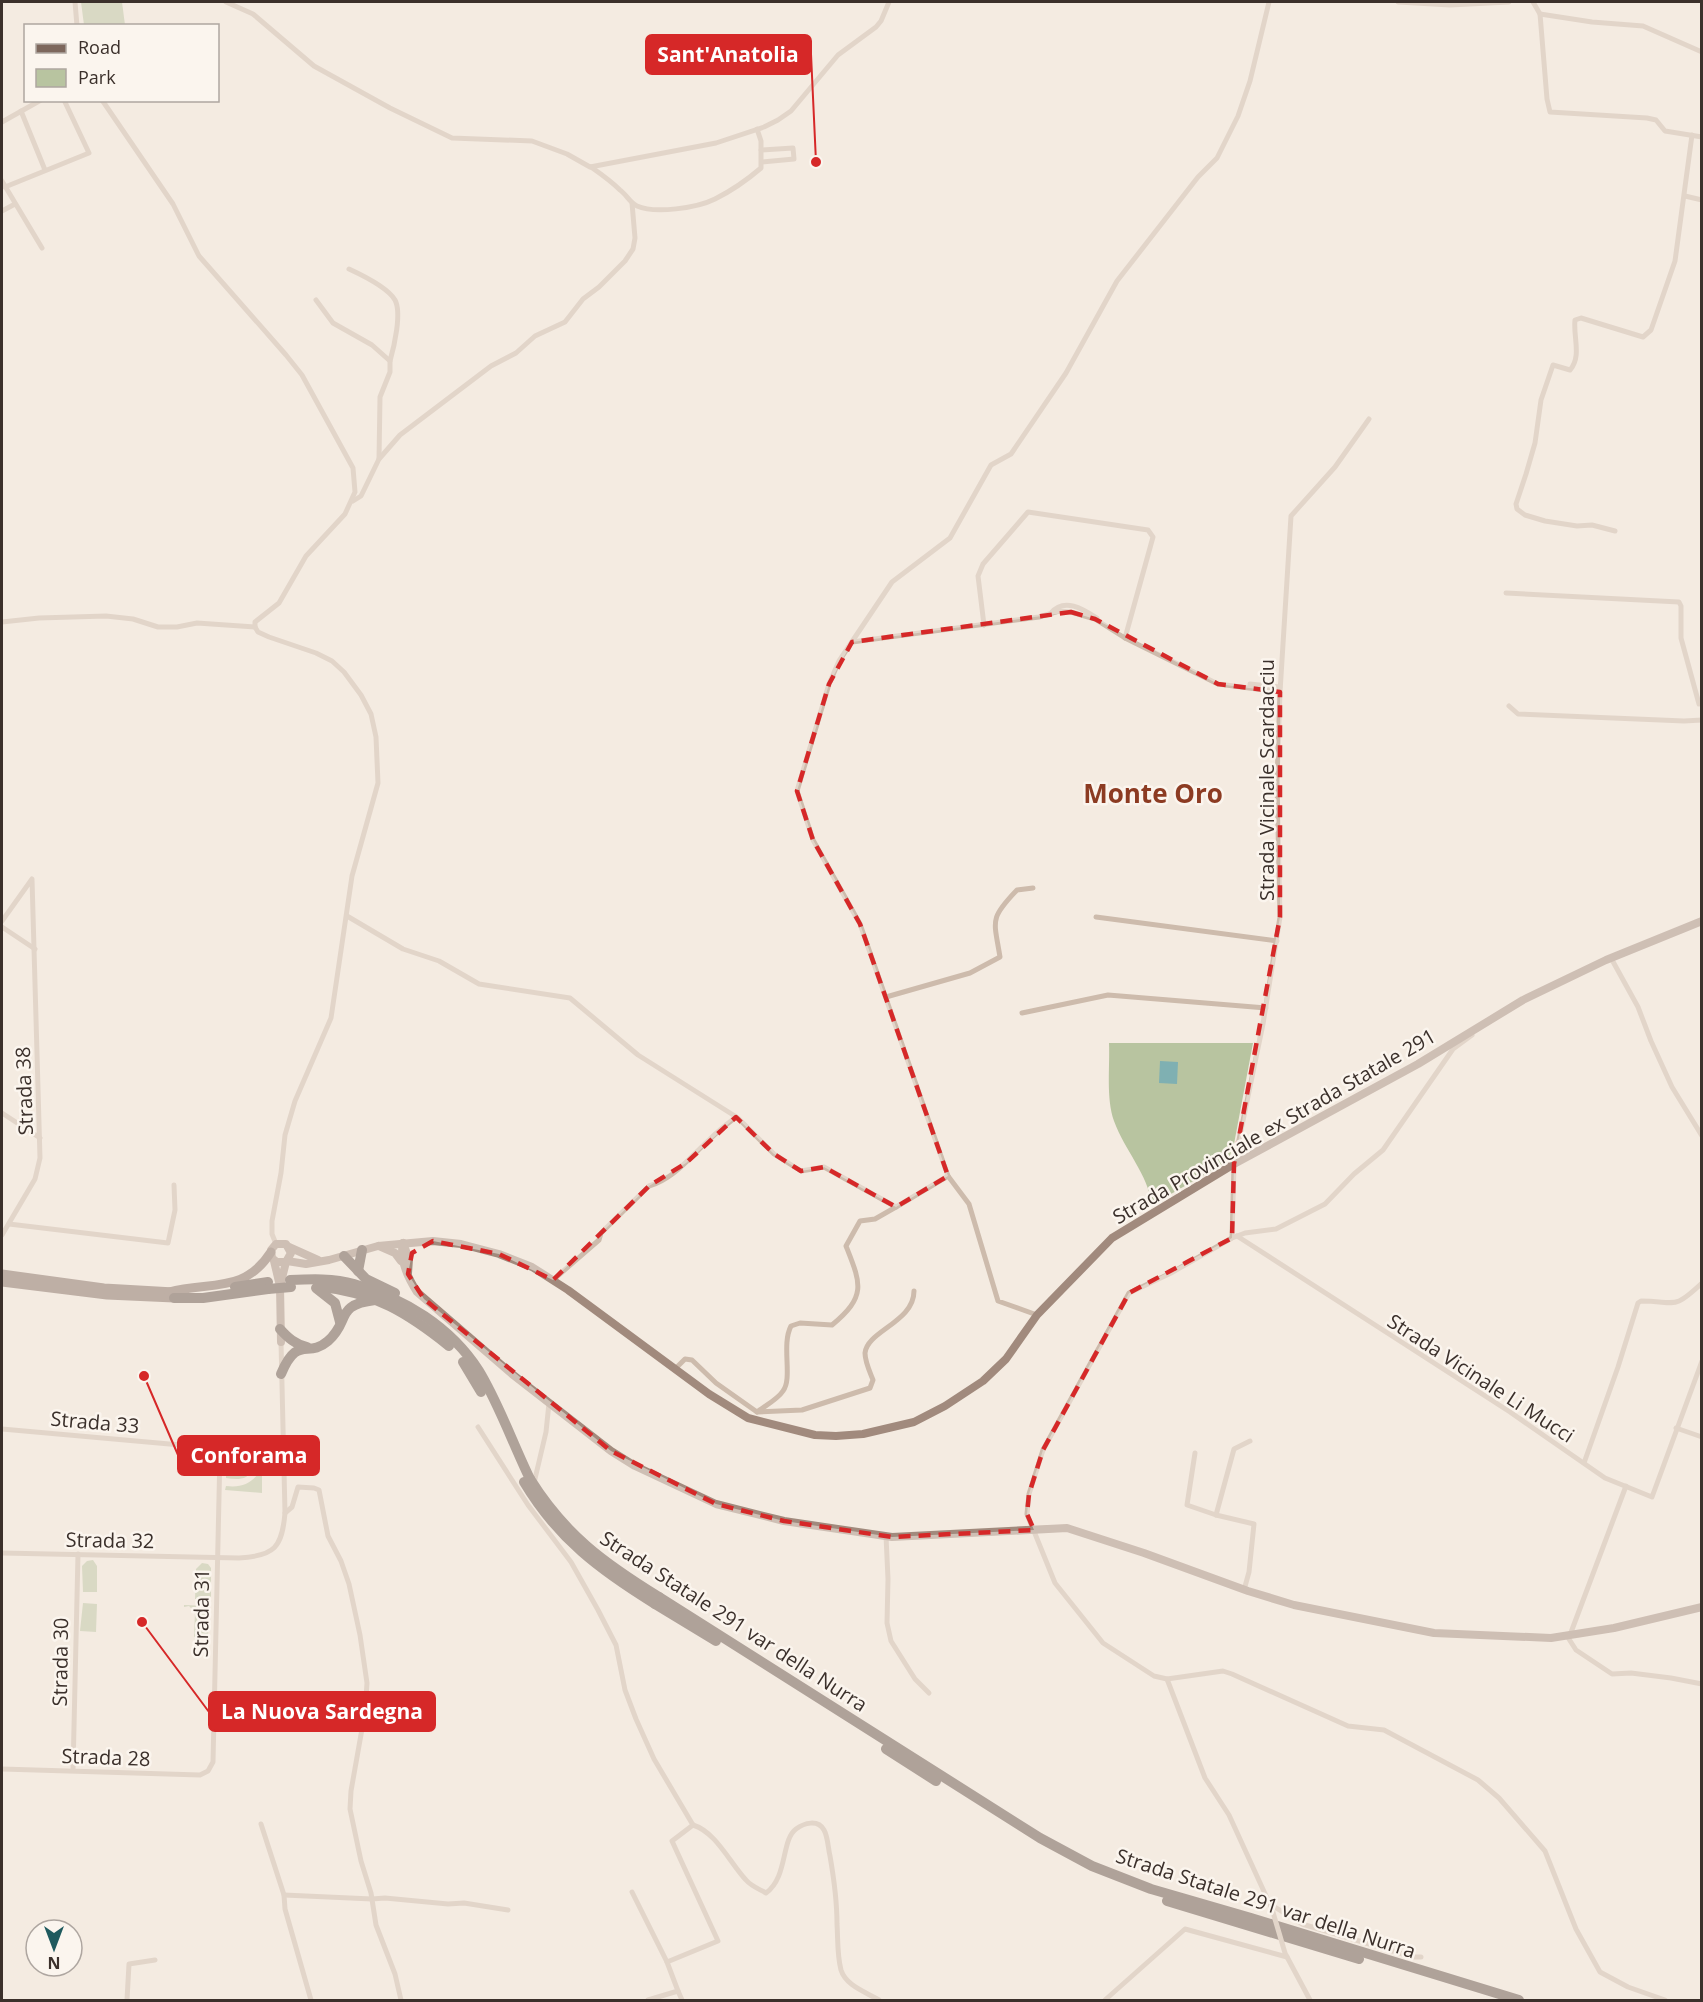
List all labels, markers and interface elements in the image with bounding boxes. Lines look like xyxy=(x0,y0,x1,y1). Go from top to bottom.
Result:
legend xyxy=(24,24,219,102)
text: Road xyxy=(78,35,121,59)
callout: Sant'Anatolia xyxy=(646,35,811,74)
text: Sant'Anatolia xyxy=(657,40,799,68)
text: Park xyxy=(78,65,116,89)
street label: Strada Vicinale Scardacciu xyxy=(1253,659,1280,901)
district label: Monte Oro xyxy=(1083,775,1223,811)
street label: Strada Provinciale ex Strada Statale 291 xyxy=(1108,1022,1440,1230)
street label: Strada 38 xyxy=(9,1046,39,1136)
street label: Strada Vicinale Li Mucci xyxy=(1382,1307,1580,1449)
street label: Strada 33 xyxy=(50,1405,140,1439)
callout: Conforama xyxy=(178,1436,319,1475)
text: Conforama xyxy=(191,1441,307,1469)
street label: Strada Statale 291 var della Nurra xyxy=(595,1524,873,1718)
street label: Strada 32 xyxy=(65,1526,155,1554)
street label: Strada 31 xyxy=(187,1568,215,1658)
street label: Strada 30 xyxy=(46,1617,74,1707)
callout: La Nuova Sardegna xyxy=(209,1692,435,1731)
text: La Nuova Sardegna xyxy=(221,1697,423,1725)
street label: Strada 28 xyxy=(61,1742,151,1772)
street label: Strada Statale 291 var della Nurra xyxy=(1113,1842,1419,1964)
north arrow xyxy=(24,1918,84,1978)
text: N xyxy=(47,1952,61,1974)

